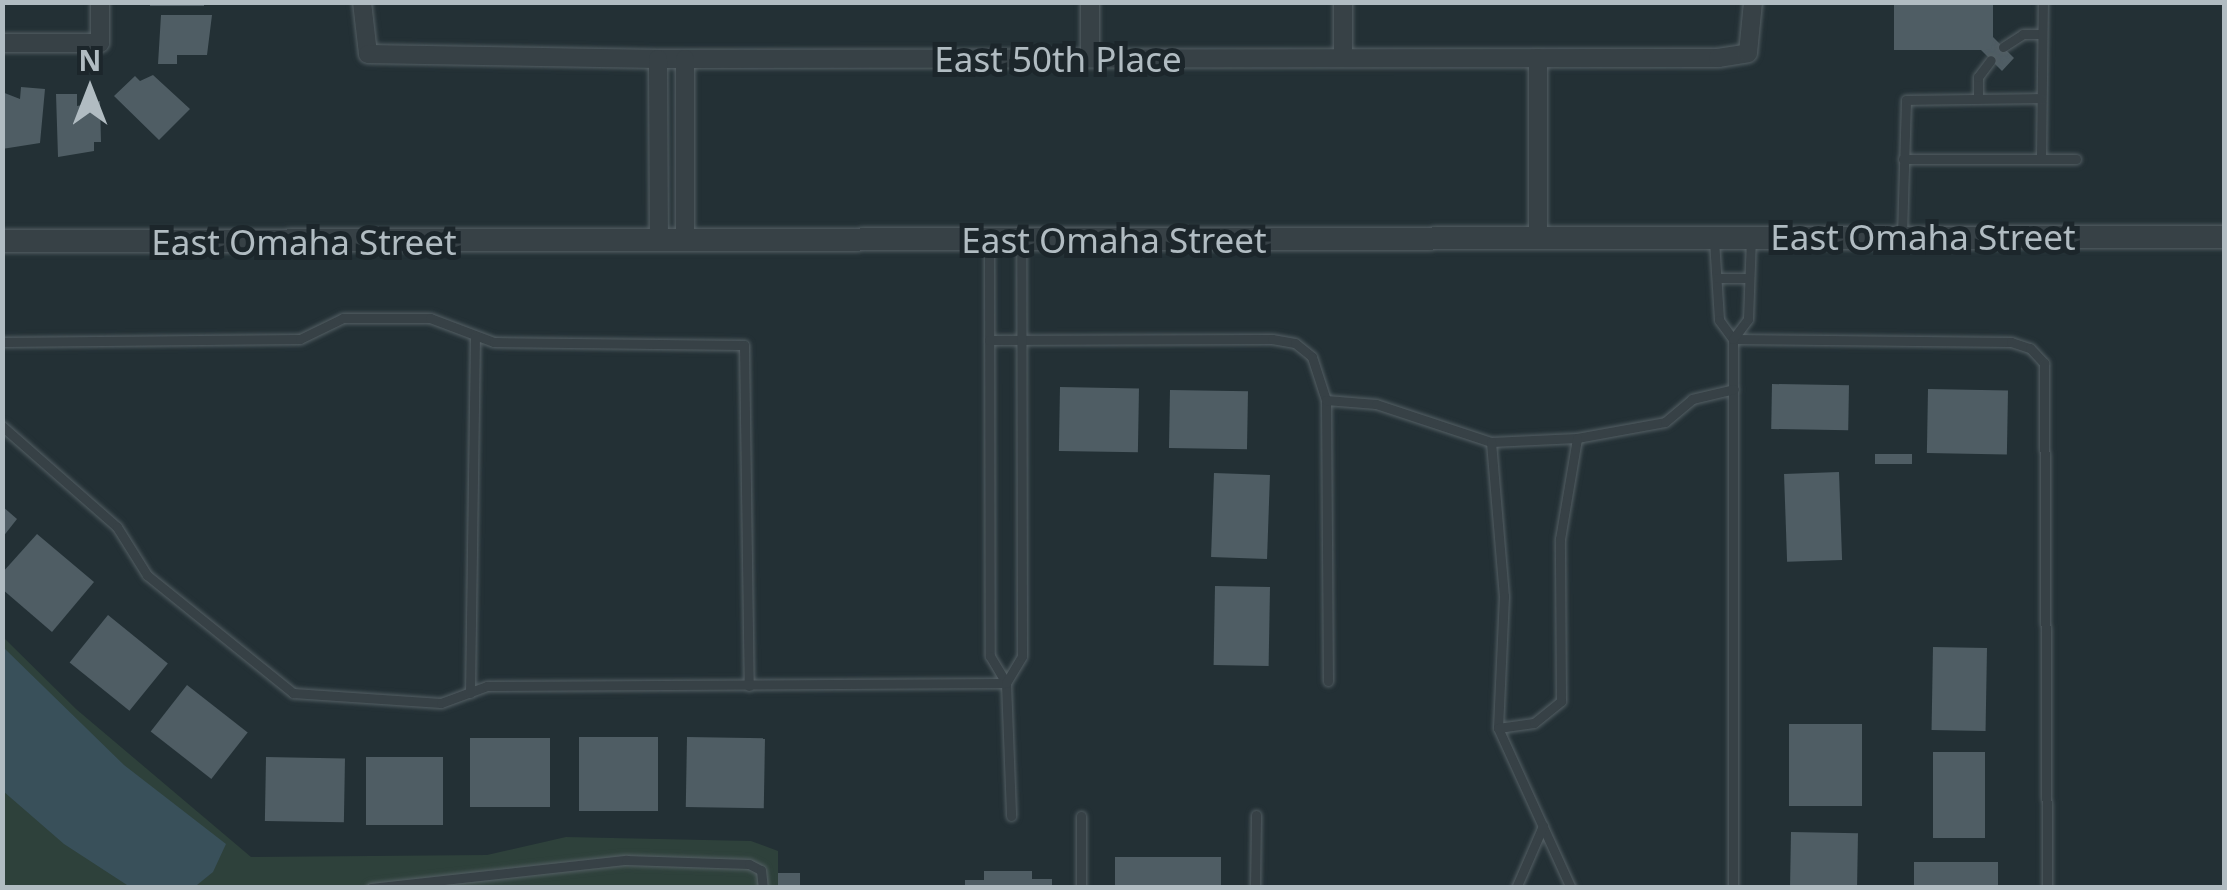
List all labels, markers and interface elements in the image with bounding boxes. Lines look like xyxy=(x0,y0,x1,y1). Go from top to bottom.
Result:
street label: East 50th Place xyxy=(934,38,1182,80)
north arrow xyxy=(40,40,140,140)
text: N xyxy=(79,41,101,79)
street label: East Omaha Street xyxy=(1770,216,2076,258)
street label: East Omaha Street xyxy=(961,219,1267,261)
street label: East Omaha Street xyxy=(151,221,457,263)

